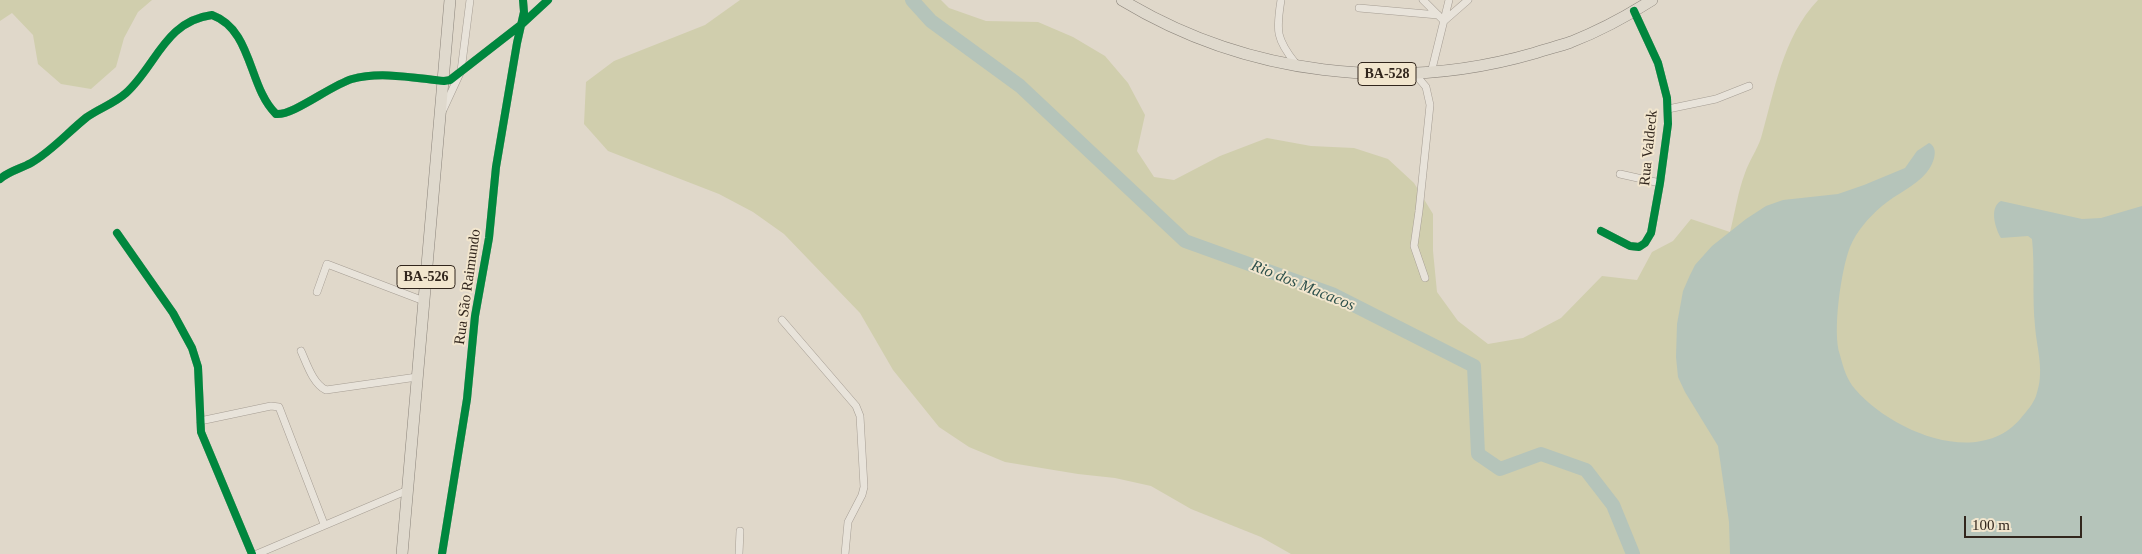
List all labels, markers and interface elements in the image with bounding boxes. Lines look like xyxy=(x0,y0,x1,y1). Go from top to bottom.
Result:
road number: BA-528 xyxy=(1358,62,1416,86)
street label: Rua Valdeck xyxy=(1636,109,1662,187)
street label: Rua São Raimundo xyxy=(451,228,485,346)
water label: Rio dos Macacos xyxy=(1248,256,1358,316)
road number: BA-526 xyxy=(397,266,455,288)
scale bar xyxy=(1967,506,2084,538)
text: 100 m xyxy=(1972,517,2010,533)

